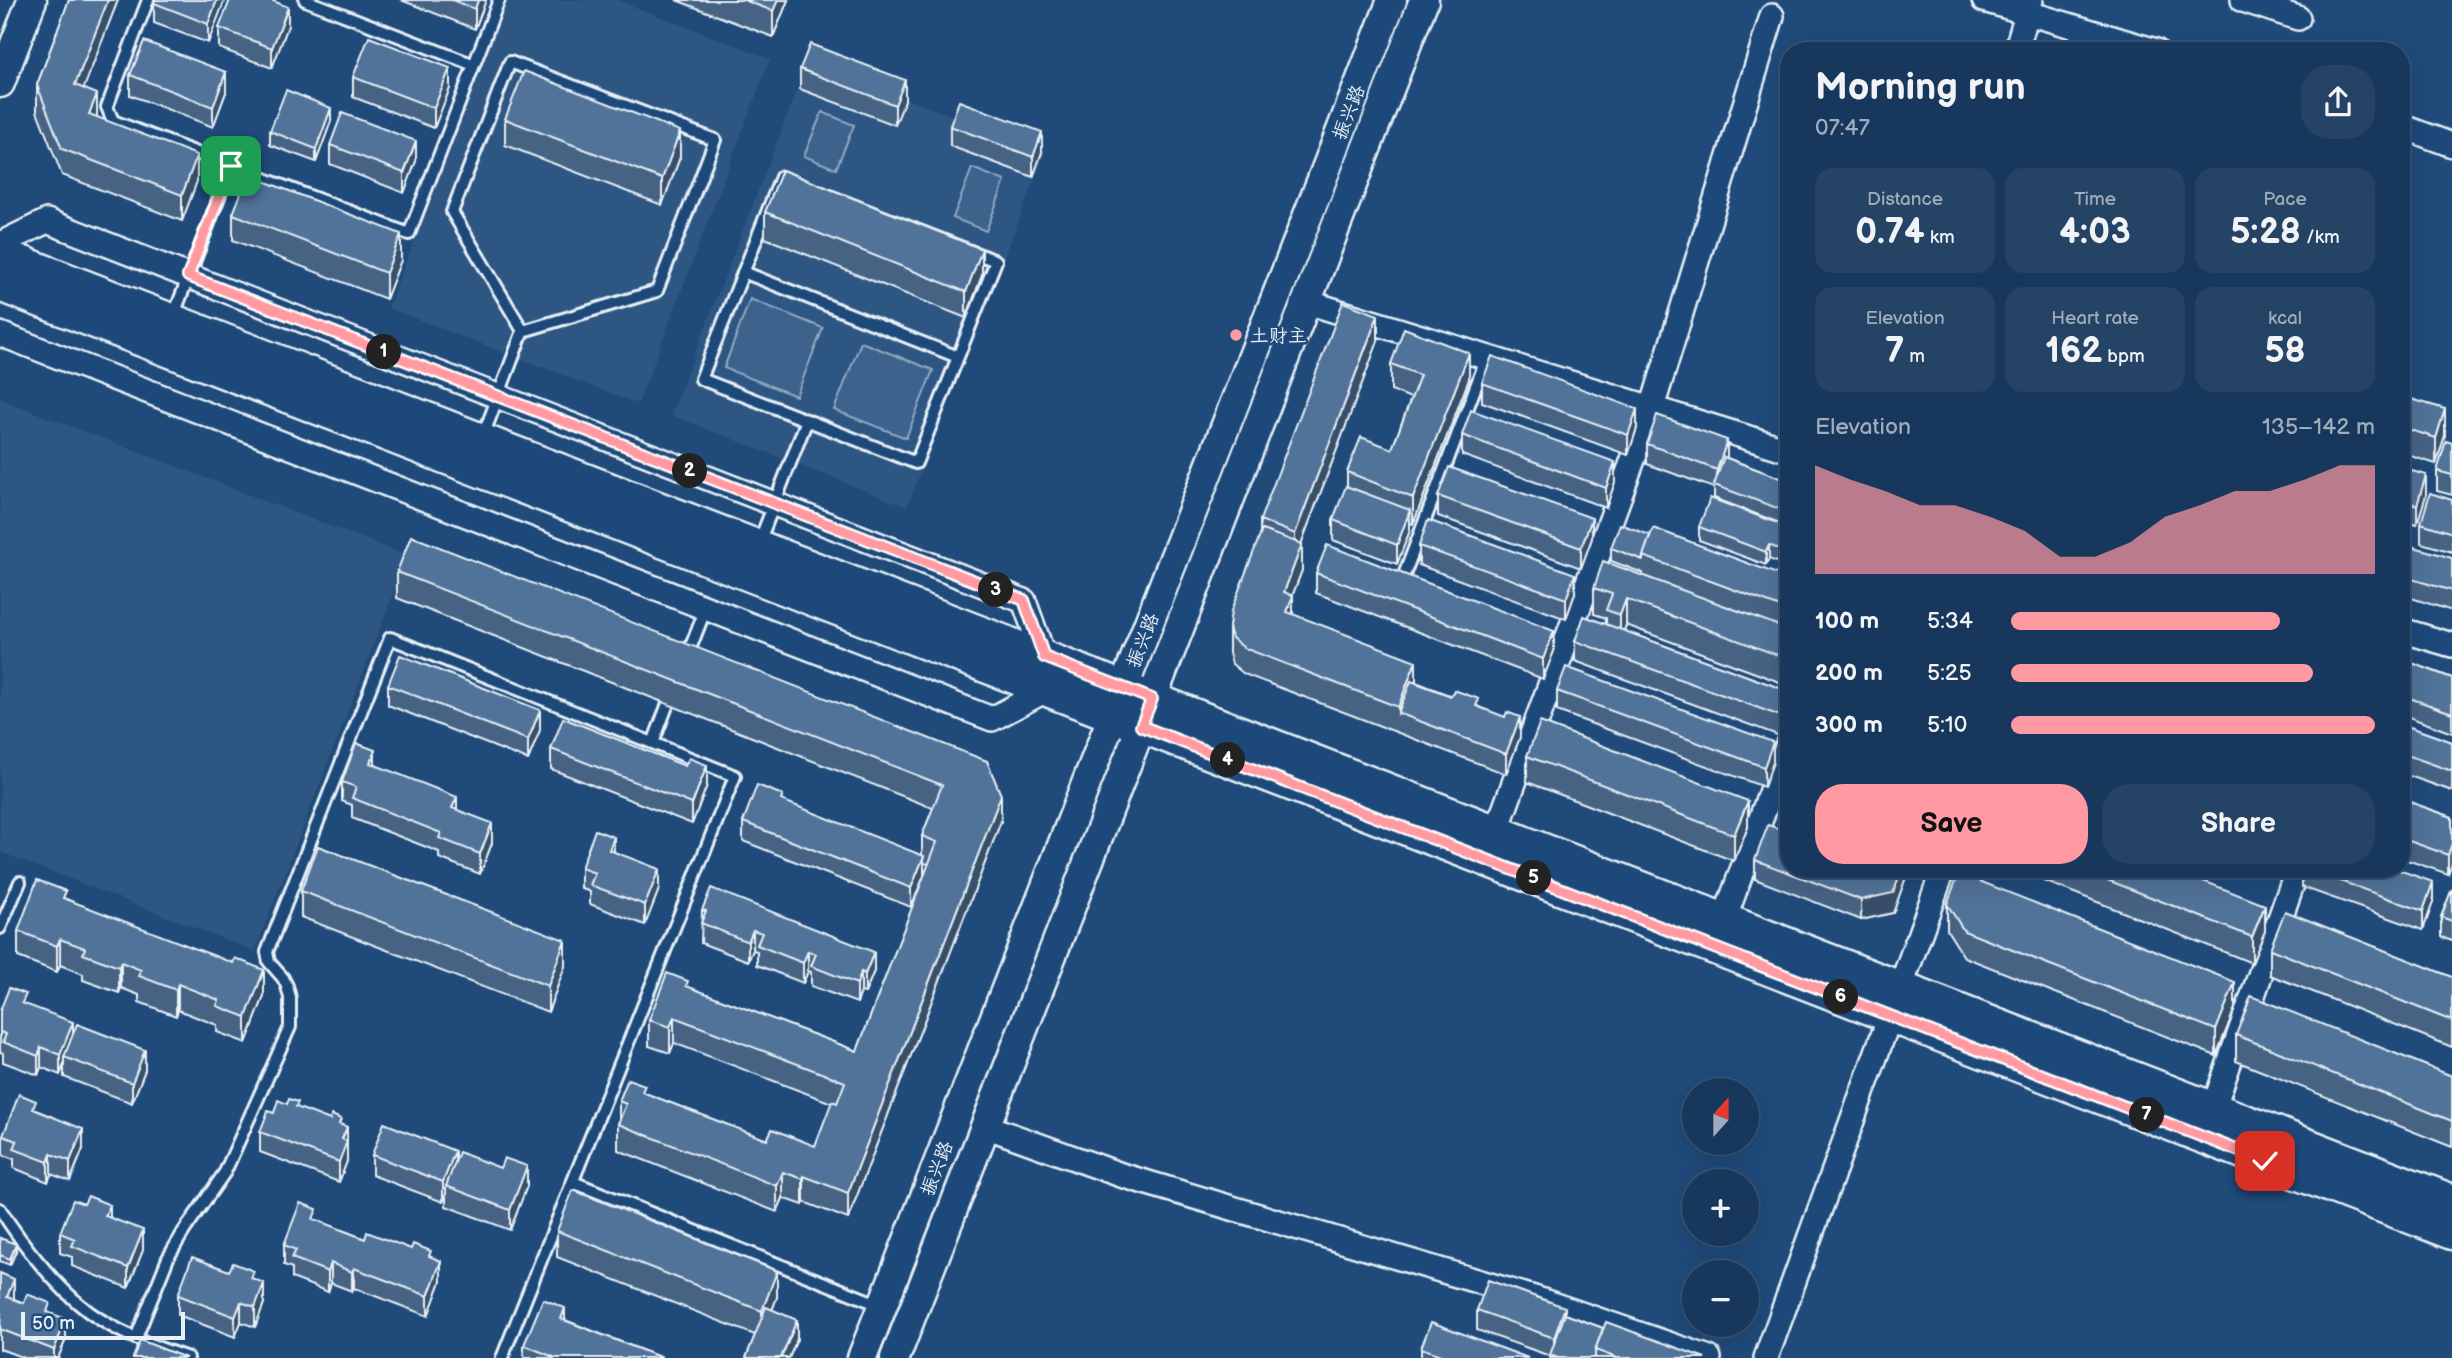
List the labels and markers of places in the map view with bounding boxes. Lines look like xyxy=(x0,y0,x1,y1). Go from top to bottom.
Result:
pin xyxy=(201,136,261,196)
place label: 土财主 xyxy=(1250,325,1307,348)
marker: 土财主 xyxy=(1228,327,1244,343)
pin: 1 xyxy=(366,334,402,370)
pin: 2 xyxy=(672,454,708,489)
pin: 3 xyxy=(978,572,1014,608)
pin: 4 xyxy=(1210,742,1246,778)
pin: 5 xyxy=(1516,860,1552,896)
pin: 6 xyxy=(1824,979,1858,1014)
pin: 7 xyxy=(2130,1098,2164,1132)
pin xyxy=(2235,1131,2295,1191)

